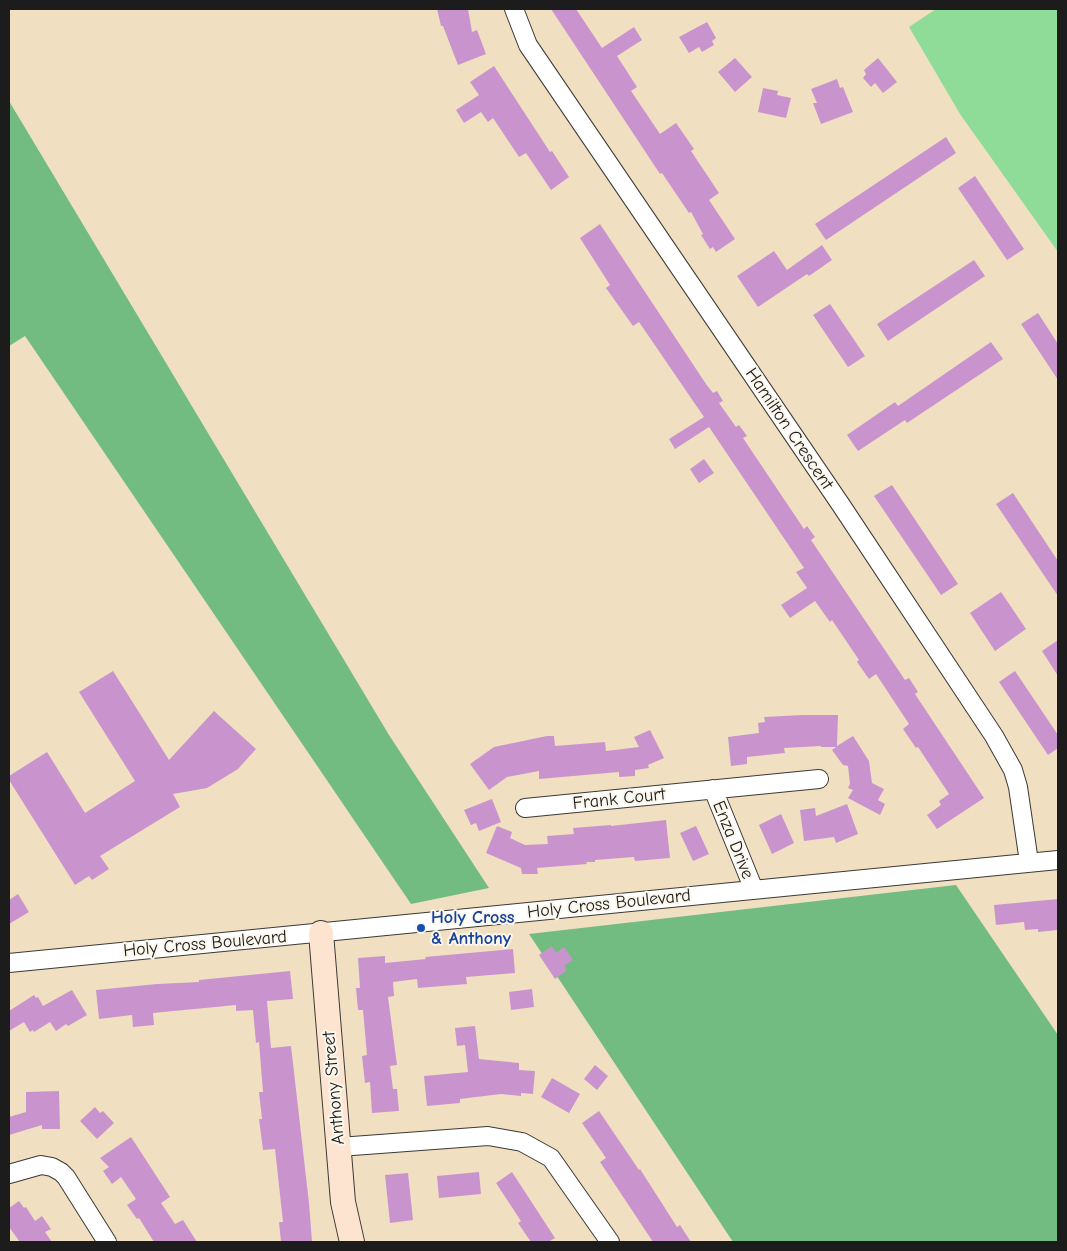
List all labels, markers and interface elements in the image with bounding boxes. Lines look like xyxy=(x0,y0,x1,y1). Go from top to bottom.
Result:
street label: Hamilton Crescent xyxy=(740,364,838,494)
street label: Frank Court xyxy=(572,783,666,815)
street label: Enza Drive xyxy=(708,798,758,882)
street label: Holy Cross Boulevard xyxy=(526,885,692,923)
place label: Holy Cross & Anthony xyxy=(431,907,514,950)
marker: Holy Cross & Anthony xyxy=(415,922,427,934)
street label: Holy Cross Boulevard xyxy=(122,926,288,962)
street label: Anthony Street xyxy=(318,1030,350,1146)

